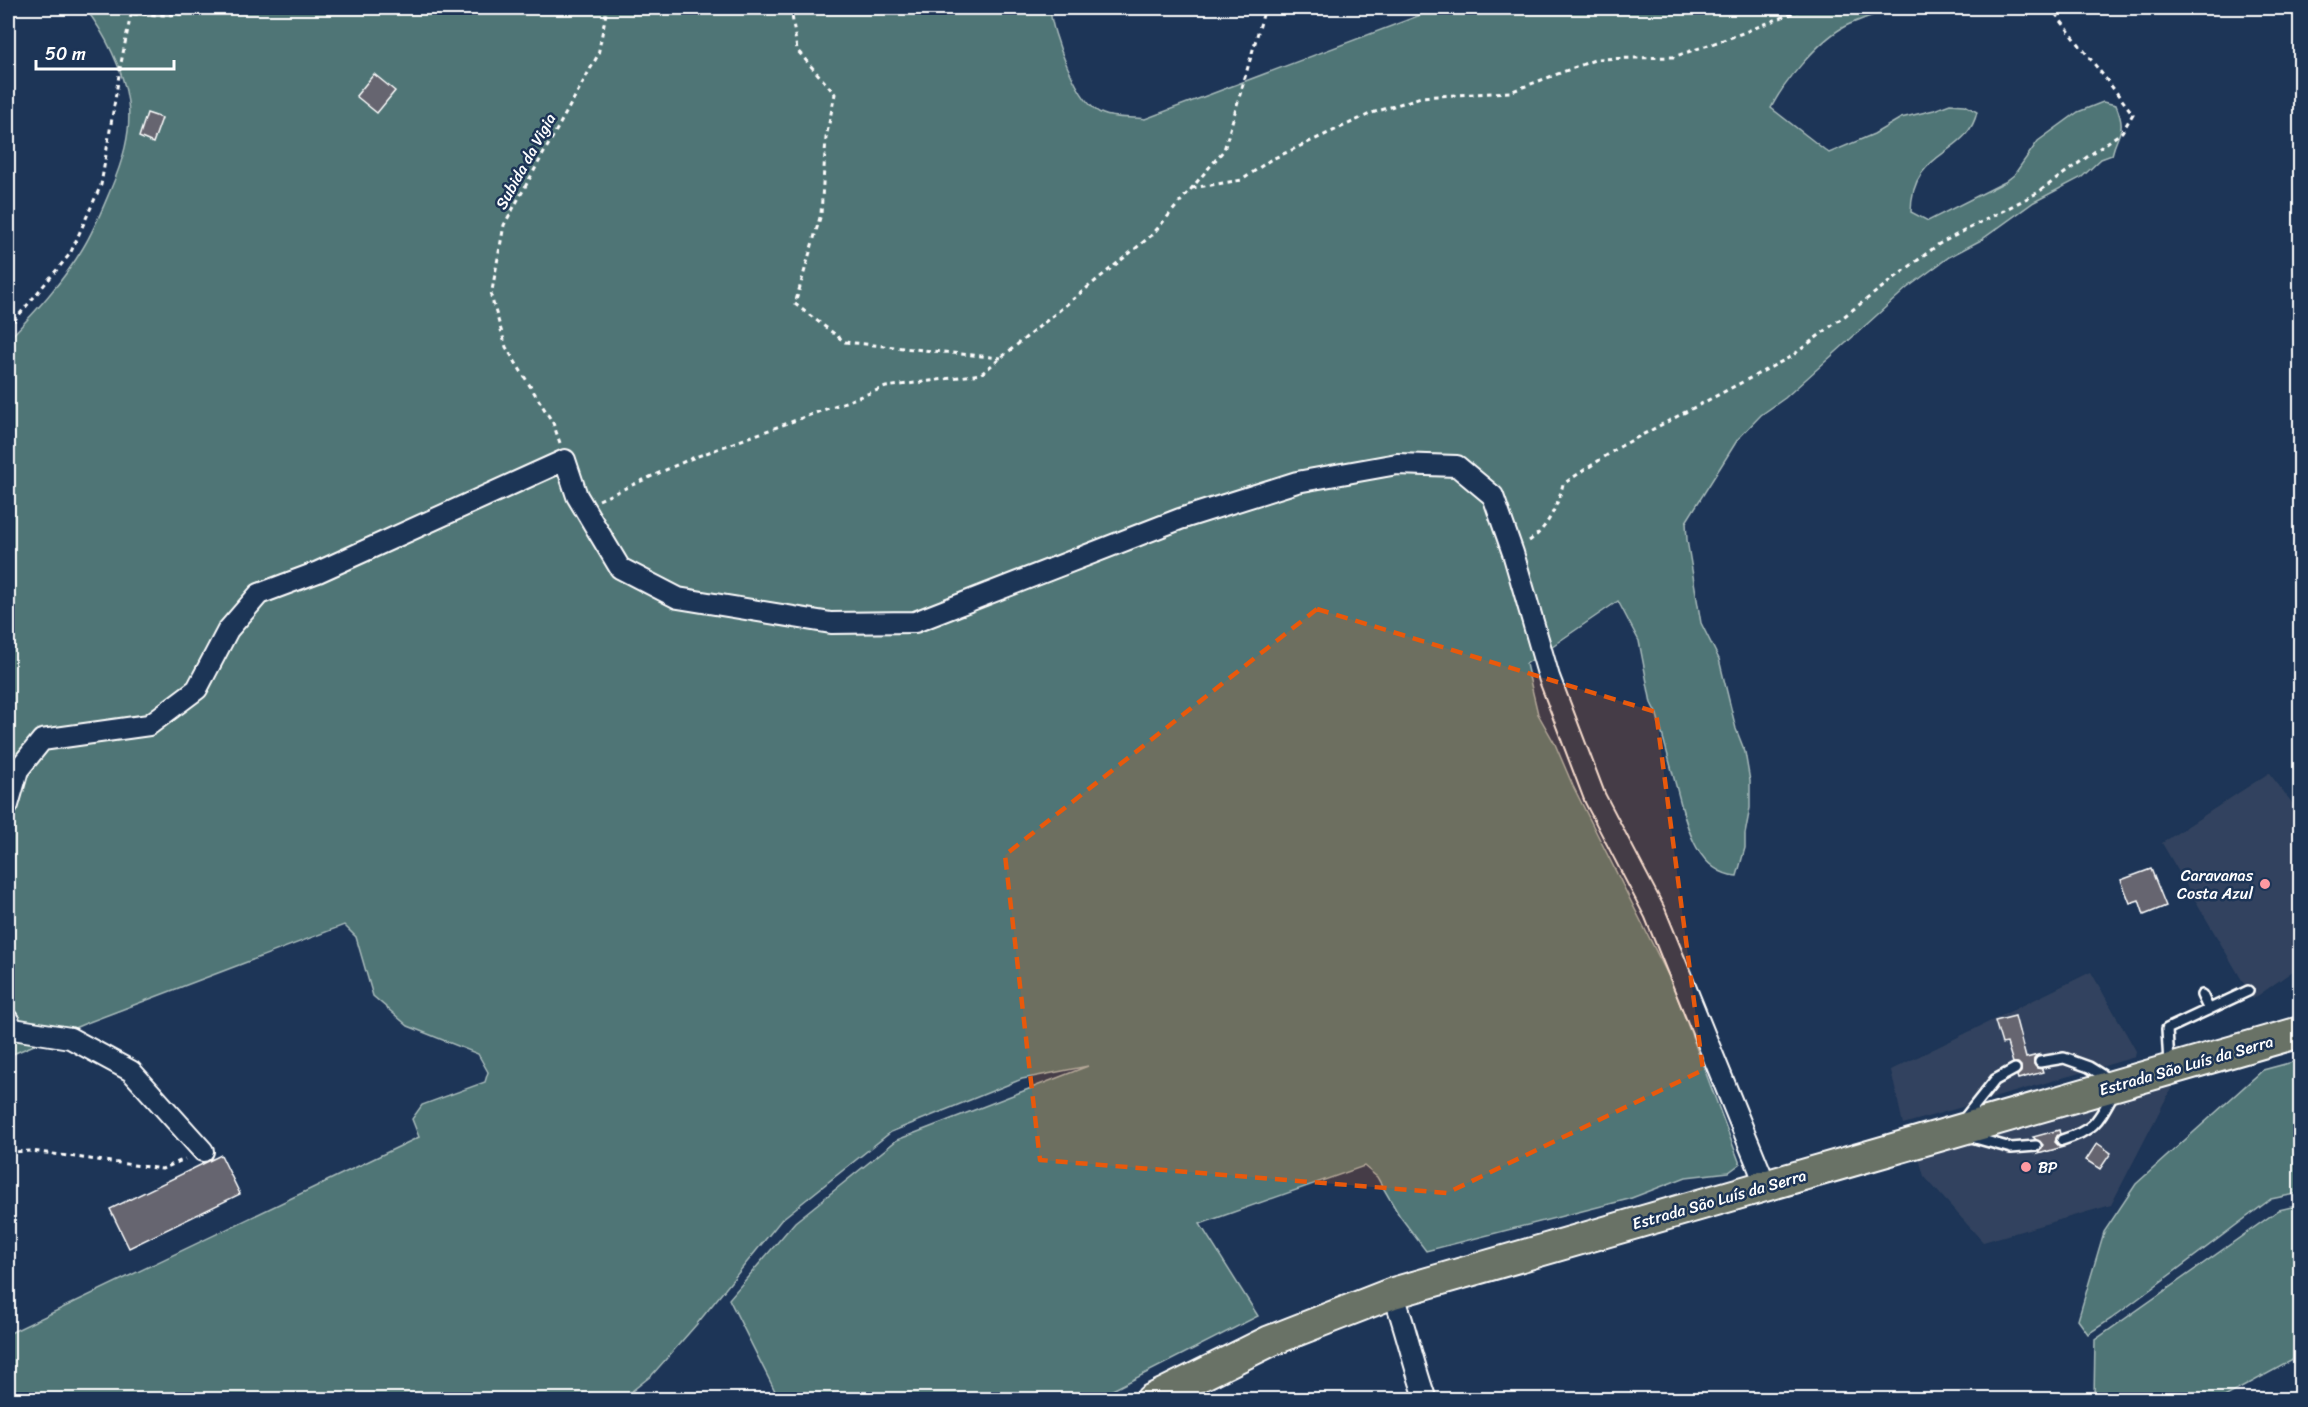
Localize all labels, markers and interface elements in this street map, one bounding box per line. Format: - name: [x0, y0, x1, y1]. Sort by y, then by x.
- scale bar: [36, 33, 174, 71]
- text: 50 m: [45, 38, 86, 70]
- street label: Subida da Vigia: [487, 108, 564, 215]
- place label: Caravanas Costa Azul: [2177, 861, 2254, 908]
- marker: Caravanas Costa Azul: [2258, 877, 2272, 891]
- street label: Estrada São Luís da Serra: [2096, 1027, 2277, 1104]
- place label: BP: [2038, 1153, 2058, 1182]
- marker: BP: [2019, 1160, 2033, 1174]
- street label: Estrada São Luís da Serra: [1629, 1161, 1810, 1238]

